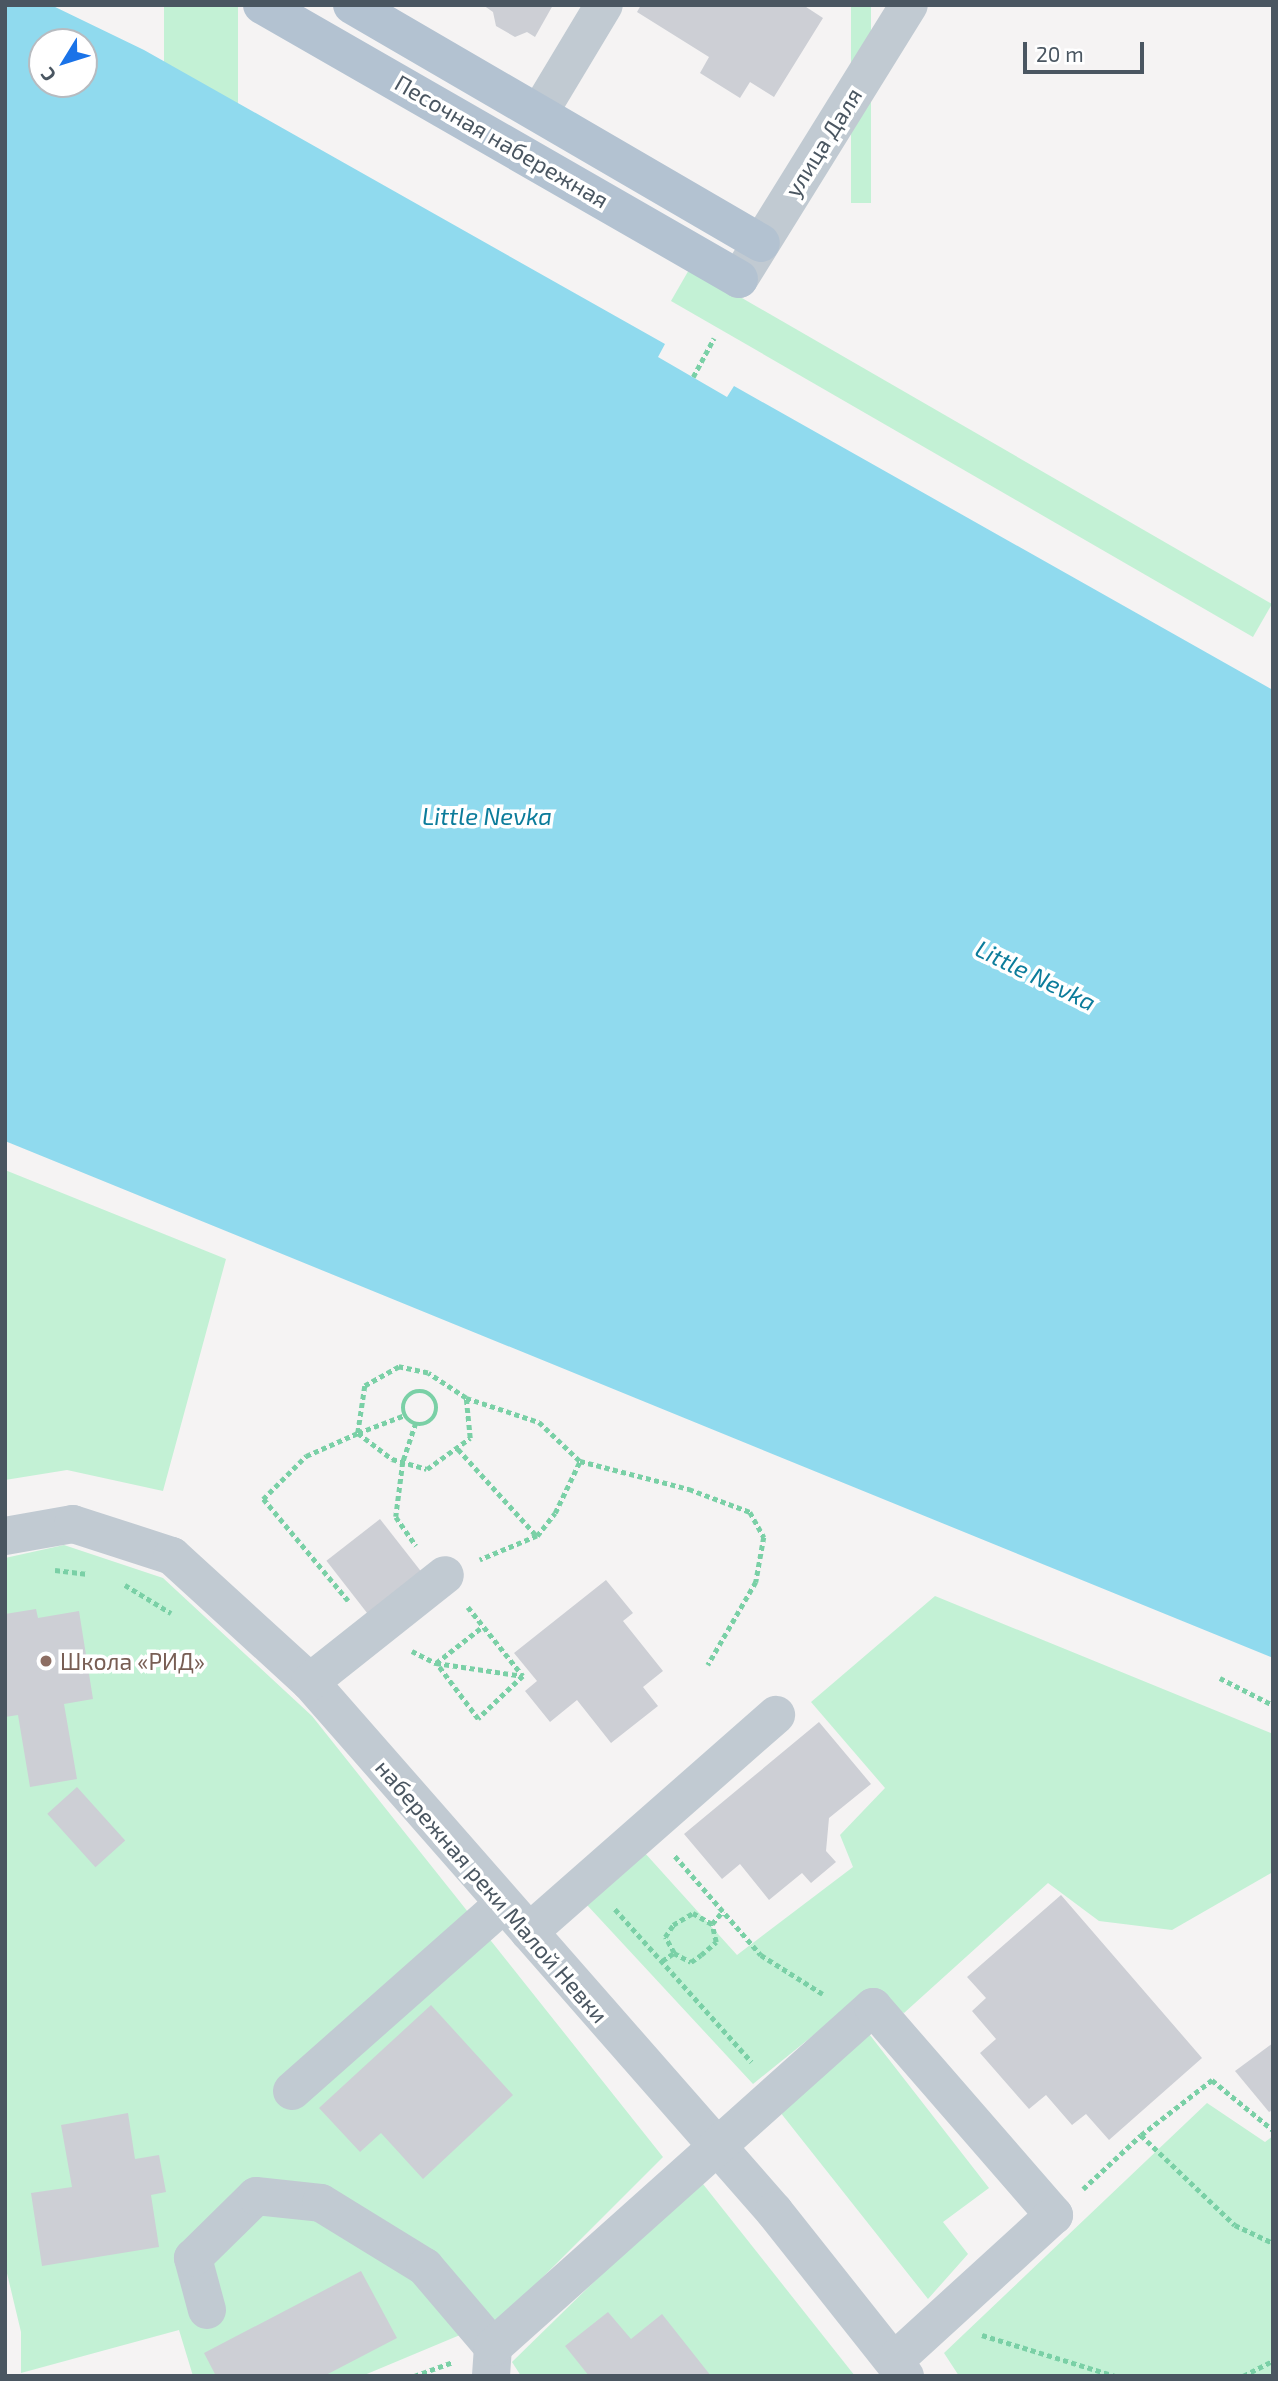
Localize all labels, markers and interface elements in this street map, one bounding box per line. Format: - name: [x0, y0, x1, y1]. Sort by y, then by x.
- north arrow: [28, 28, 98, 98]
- scale bar: [1026, 28, 1147, 72]
- text: 20 m: [1036, 41, 1084, 66]
- text: С: [35, 64, 60, 86]
- street label: Песочная набережная: [390, 69, 614, 213]
- street label: улица Даля: [779, 82, 867, 202]
- water label: Little Nevka: [422, 802, 552, 830]
- water label: Little Nevka: [971, 934, 1101, 1016]
- place label: Школа «РИД»: [60, 1647, 205, 1675]
- marker: Школа «РИД»: [38, 1653, 54, 1669]
- street label: набережная реки Малой Невки: [370, 1754, 614, 2028]

